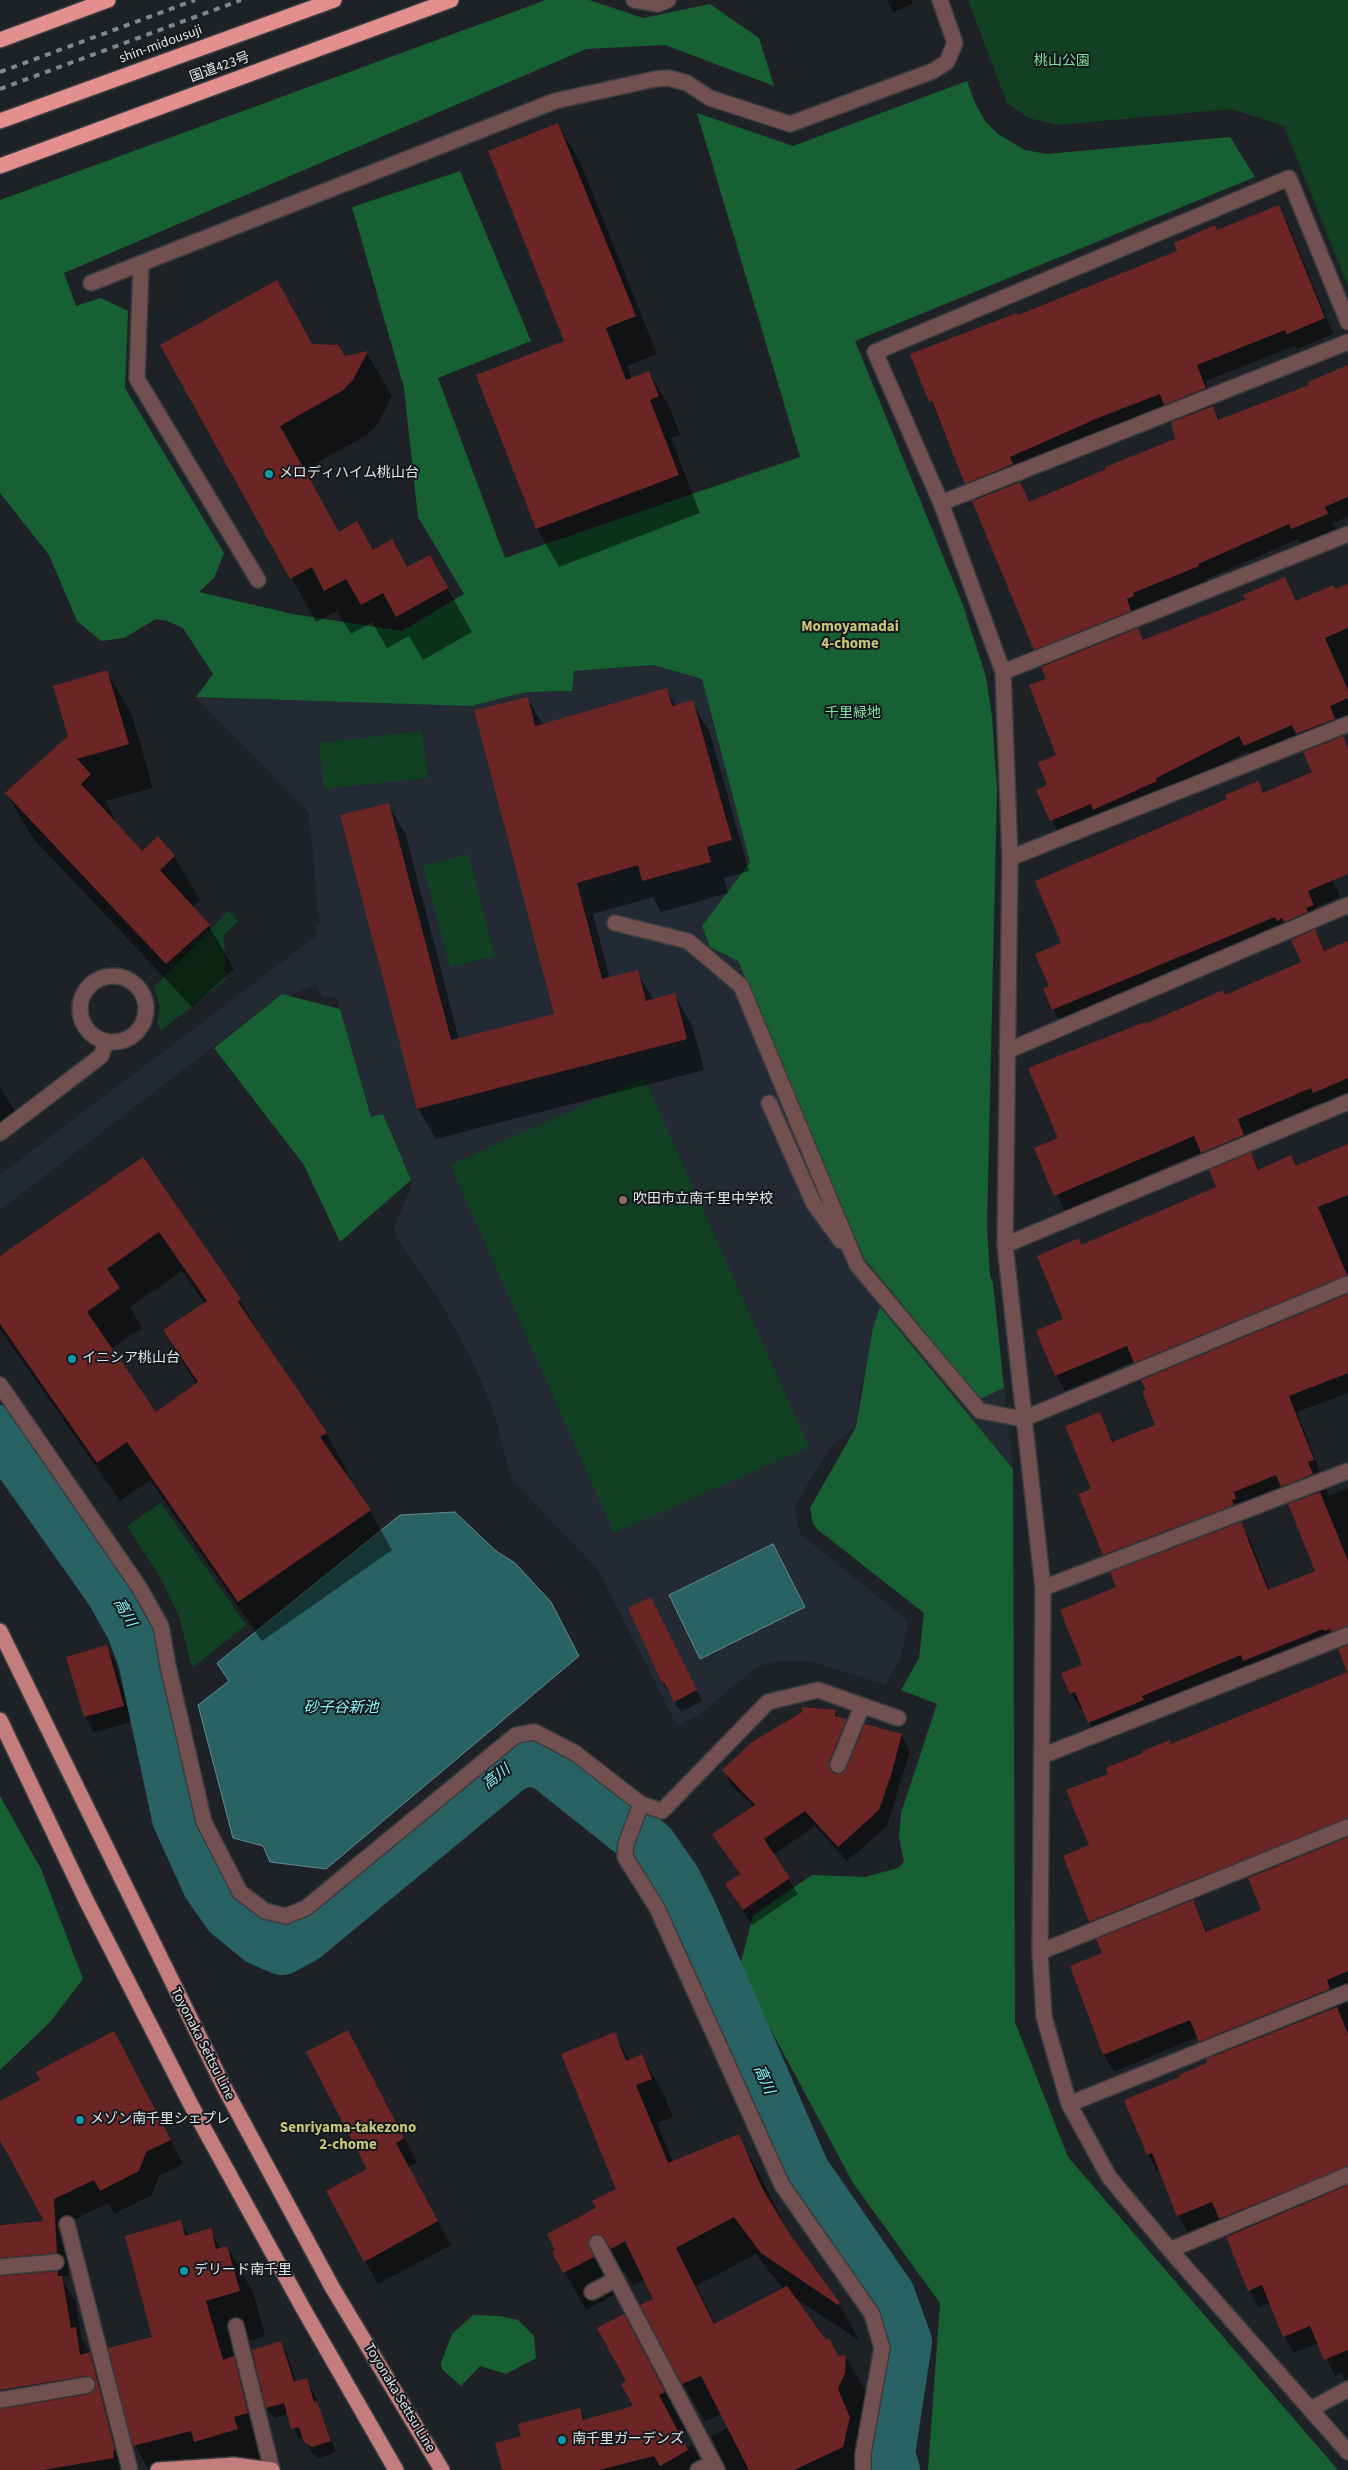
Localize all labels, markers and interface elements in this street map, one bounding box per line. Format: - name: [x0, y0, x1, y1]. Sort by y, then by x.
- street label: shin-midousuji: [117, 22, 205, 68]
- street label: 国道423号: [188, 49, 252, 87]
- park label: 桃山公園: [1034, 54, 1090, 70]
- place label: メロディハイム桃山台: [279, 466, 419, 482]
- marker: メロディハイム桃山台: [263, 468, 275, 480]
- district label: Momoyamadai 4-chome: [801, 619, 899, 654]
- park label: 千里緑地: [825, 706, 881, 722]
- place label: 吹田市立南千里中学校: [633, 1192, 773, 1208]
- marker: 吹田市立南千里中学校: [617, 1194, 629, 1206]
- place label: イニシア桃山台: [82, 1351, 180, 1367]
- marker: イニシア桃山台: [66, 1353, 78, 1365]
- water label: 高川: [109, 1596, 139, 1630]
- water label: 砂子谷新池: [304, 1700, 378, 1718]
- water label: 高川: [480, 1762, 514, 1794]
- street label: Toyonaka Settsu Line: [166, 1985, 238, 2103]
- water label: 高川: [749, 2063, 777, 2097]
- place label: メゾン南千里シェプレ: [90, 2112, 230, 2128]
- marker: メゾン南千里シェプレ: [74, 2114, 86, 2126]
- district label: Senriyama-takezono 2-chome: [280, 2120, 416, 2155]
- place label: デリード南千里: [194, 2263, 292, 2279]
- marker: デリード南千里: [178, 2265, 190, 2277]
- street label: Toyonaka Settsu Line: [360, 2341, 438, 2455]
- place label: 南千里ガーデンズ: [572, 2432, 684, 2448]
- marker: 南千里ガーデンズ: [556, 2434, 568, 2446]

